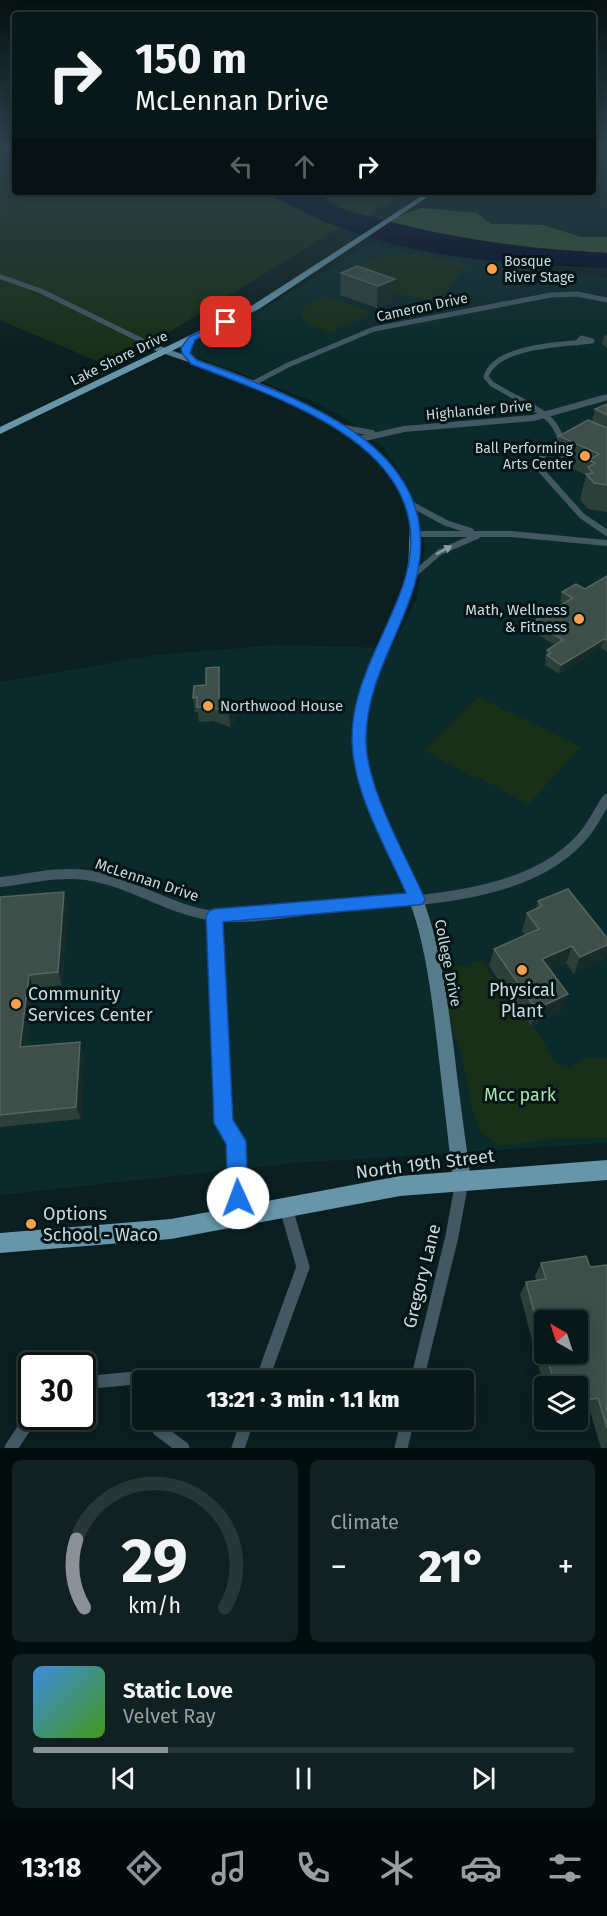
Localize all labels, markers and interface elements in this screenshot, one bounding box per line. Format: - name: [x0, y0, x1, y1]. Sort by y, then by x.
- text: 150 m: [135, 34, 247, 84]
- icon: right: [36, 36, 114, 114]
- text: McLennan Drive: [135, 85, 329, 117]
- icon: left: [225, 150, 258, 183]
- icon: ahead: [288, 150, 321, 183]
- icon: right: [351, 150, 384, 183]
- place label: Bosque River Stage: [504, 253, 575, 286]
- marker: Bosque River Stage: [485, 262, 499, 276]
- street label: Cameron Drive: [375, 290, 469, 325]
- pin: [200, 296, 251, 347]
- icon: arrive: [209, 305, 242, 338]
- street label: Lake Shore Drive: [68, 328, 171, 389]
- street label: Highlander Drive: [425, 397, 533, 424]
- place label: Ball Performing Arts Center: [475, 440, 574, 473]
- marker: Ball Performing Arts Center: [578, 449, 592, 463]
- one-way arrow: [436, 545, 453, 555]
- place label: Math, Wellness & Fitness: [465, 601, 567, 636]
- marker: Math, Wellness & Fitness: [572, 612, 586, 626]
- place label: Northwood House: [220, 697, 343, 715]
- marker: Northwood House: [201, 699, 215, 713]
- street label: McLennan Drive: [93, 855, 201, 905]
- street label: College Drive: [431, 918, 465, 1008]
- marker: Physical Plant: [515, 963, 529, 977]
- place label: Physical Plant: [489, 979, 555, 1022]
- place label: Community Services Center: [28, 983, 153, 1026]
- marker: Community Services Center: [9, 997, 23, 1011]
- park label: Mcc park: [484, 1084, 557, 1106]
- street label: North 19th Street: [354, 1145, 496, 1183]
- position arrow: [206, 1166, 270, 1230]
- place label: Options School - Waco: [43, 1203, 158, 1246]
- marker: Options School - Waco: [24, 1217, 38, 1231]
- street label: Gregory Lane: [398, 1222, 446, 1330]
- north arrow: [534, 1310, 588, 1364]
- map controls: [534, 1310, 588, 1430]
- speed limit sign: 30: [18, 1352, 96, 1430]
- button: layers: [534, 1376, 588, 1430]
- text: 13:21 · 3 min · 1.1 km: [206, 1386, 400, 1413]
- text: Climate: [331, 1510, 399, 1534]
- text: 29: [121, 1524, 188, 1599]
- text: 21°: [419, 1540, 486, 1594]
- text: −: [331, 1547, 347, 1587]
- text: +: [558, 1547, 574, 1587]
- text: km/h: [128, 1593, 181, 1619]
- text: Static Love: [123, 1677, 233, 1704]
- text: Velvet Ray: [123, 1704, 216, 1728]
- icon: previous: [107, 1762, 140, 1795]
- icon: pause: [287, 1762, 320, 1795]
- icon: next: [467, 1762, 500, 1795]
- icon: directions: [123, 1847, 165, 1889]
- icon: music: [208, 1847, 250, 1889]
- icon: phone: [292, 1847, 334, 1889]
- icon: climate: [376, 1847, 418, 1889]
- icon: car: [460, 1847, 502, 1889]
- icon: filters: [544, 1847, 586, 1889]
- text: 13:18: [21, 1852, 81, 1884]

